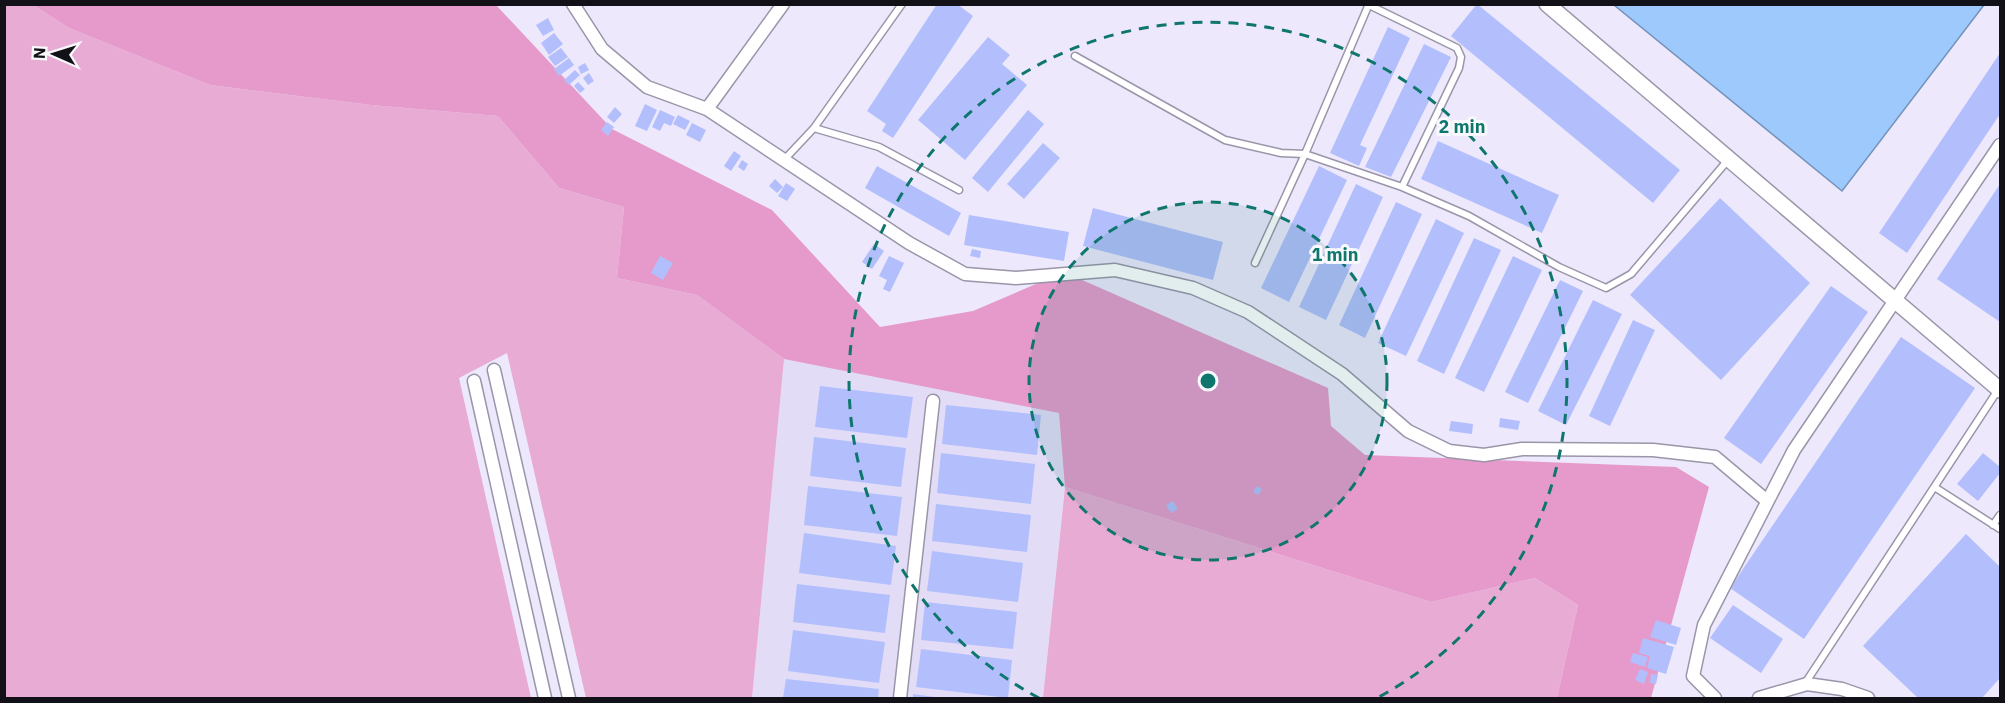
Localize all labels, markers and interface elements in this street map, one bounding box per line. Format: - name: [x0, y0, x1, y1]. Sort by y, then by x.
- north arrow: [24, 24, 84, 84]
- text: N: [29, 47, 49, 60]
- text: 2 min: [1438, 115, 1486, 138]
- text: 1 min: [1311, 243, 1359, 266]
- centre of rings: [1198, 371, 1218, 391]

